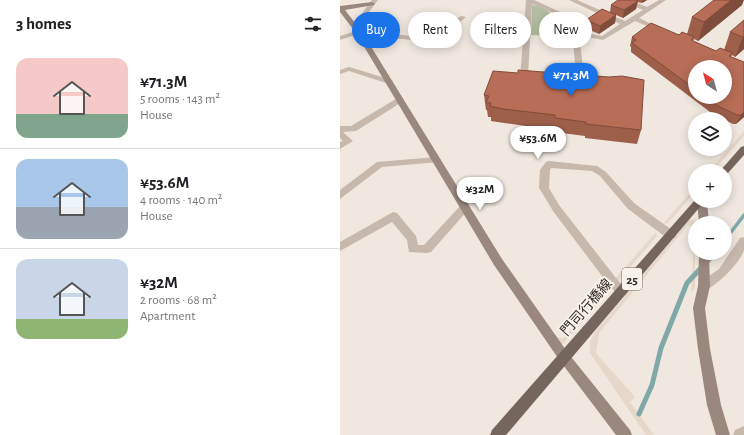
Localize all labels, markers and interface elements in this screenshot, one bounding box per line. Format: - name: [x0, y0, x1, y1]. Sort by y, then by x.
- chip: Buy: [352, 12, 400, 48]
- chip: Rent: [408, 12, 462, 48]
- chip: Filters: [470, 12, 531, 48]
- chip: New: [539, 12, 592, 48]
- icon: filters: [302, 13, 324, 35]
- text: 3 homes: [16, 15, 72, 32]
- north arrow: [688, 60, 732, 104]
- map controls: [688, 60, 732, 260]
- pin: ¥71.3M: [538, 63, 604, 97]
- text: ¥71.3M: [553, 69, 589, 82]
- text: ¥71.3M: [140, 73, 187, 90]
- icon: home: [48, 74, 96, 122]
- text: 5 rooms · 143 m²: [140, 93, 220, 106]
- text: House: [140, 109, 172, 122]
- button: layers: [688, 112, 732, 156]
- pin: ¥53.6M: [505, 126, 571, 160]
- text: ¥53.6M: [519, 132, 557, 145]
- button: +: [688, 164, 732, 208]
- text: ¥53.6M: [140, 174, 189, 191]
- icon: home: [48, 175, 96, 223]
- pin: ¥32M: [456, 177, 504, 211]
- text: ¥32M: [466, 183, 494, 196]
- text: 4 rooms · 140 m²: [140, 194, 222, 207]
- text: House: [140, 210, 172, 223]
- button: −: [688, 216, 732, 260]
- road number: 25: [622, 268, 642, 290]
- text: ¥32M: [140, 274, 178, 291]
- icon: home: [48, 275, 96, 323]
- street label: 門司行橋線: [558, 276, 615, 339]
- text: 2 rooms · 68 m²: [140, 294, 217, 307]
- text: Apartment: [140, 310, 195, 323]

